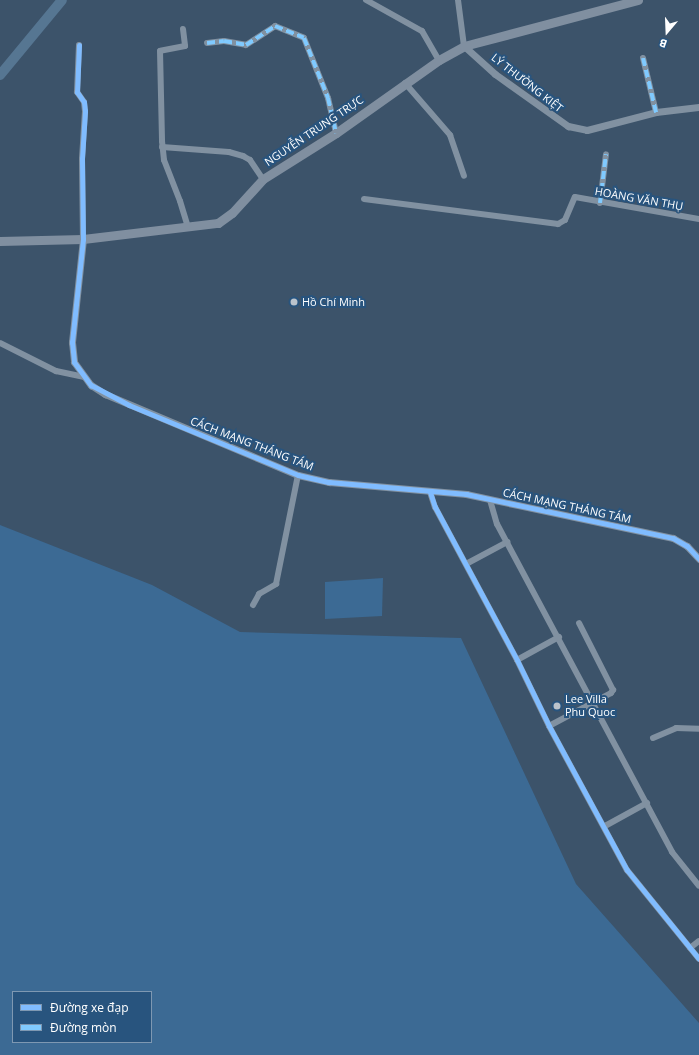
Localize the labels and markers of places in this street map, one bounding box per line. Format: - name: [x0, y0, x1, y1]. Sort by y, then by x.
- place label: Hồ Chí Minh: [302, 295, 365, 309]
- marker: Hồ Chí Minh: [289, 297, 299, 307]
- place label: Lee Villa Phu Quoc: [565, 693, 615, 719]
- marker: Lee Villa Phu Quoc: [552, 701, 562, 711]

